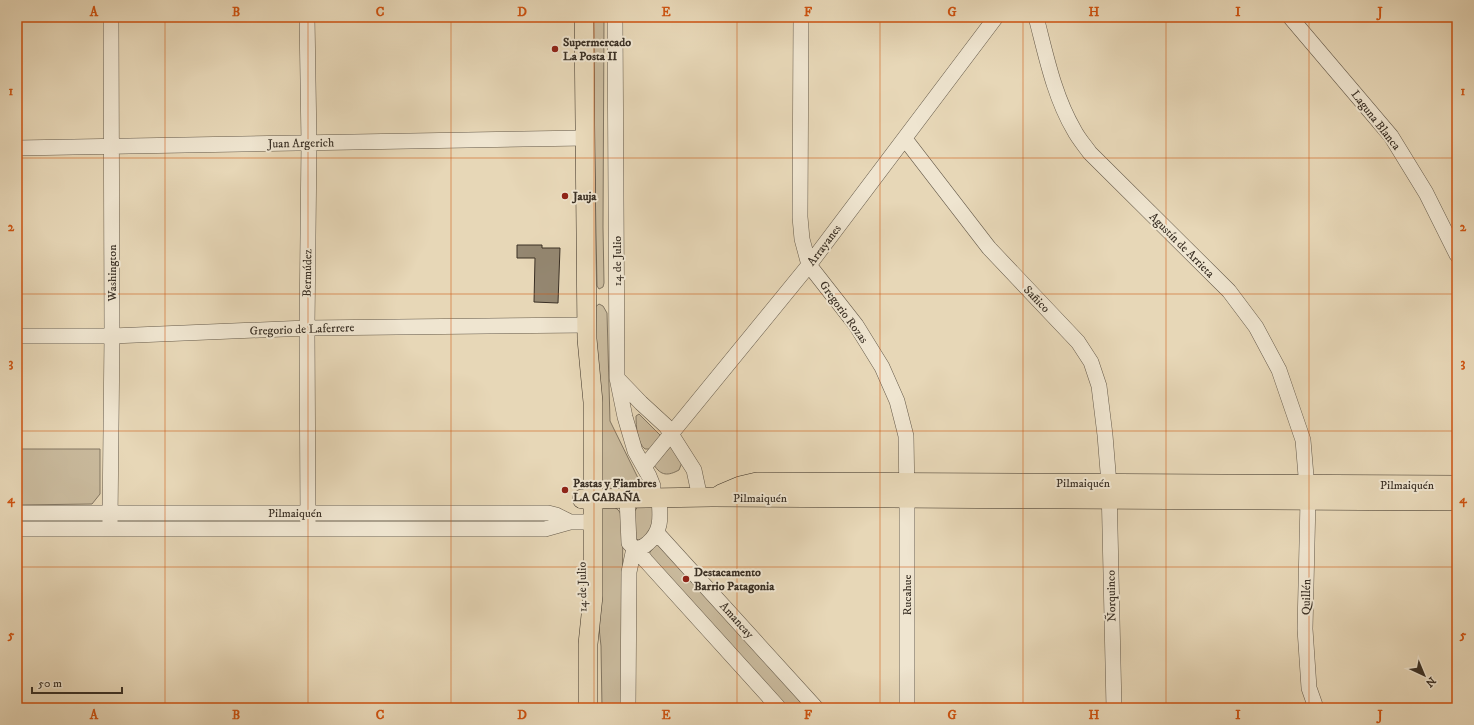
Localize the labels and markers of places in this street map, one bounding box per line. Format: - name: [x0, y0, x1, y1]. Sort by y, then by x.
- place label: Supermercado La Posta II: [563, 35, 631, 64]
- marker: Supermercado La Posta II: [550, 44, 560, 54]
- place label: Jauja: [571, 189, 597, 204]
- marker: Jauja: [560, 191, 570, 201]
- place label: Pastas y Fiambres LA CABAÑA: [573, 476, 656, 505]
- marker: Pastas y Fiambres LA CABAÑA: [560, 485, 570, 495]
- place label: Destacamento Barrio Patagonia: [694, 565, 775, 594]
- marker: Destacamento Barrio Patagonia: [681, 574, 691, 584]

